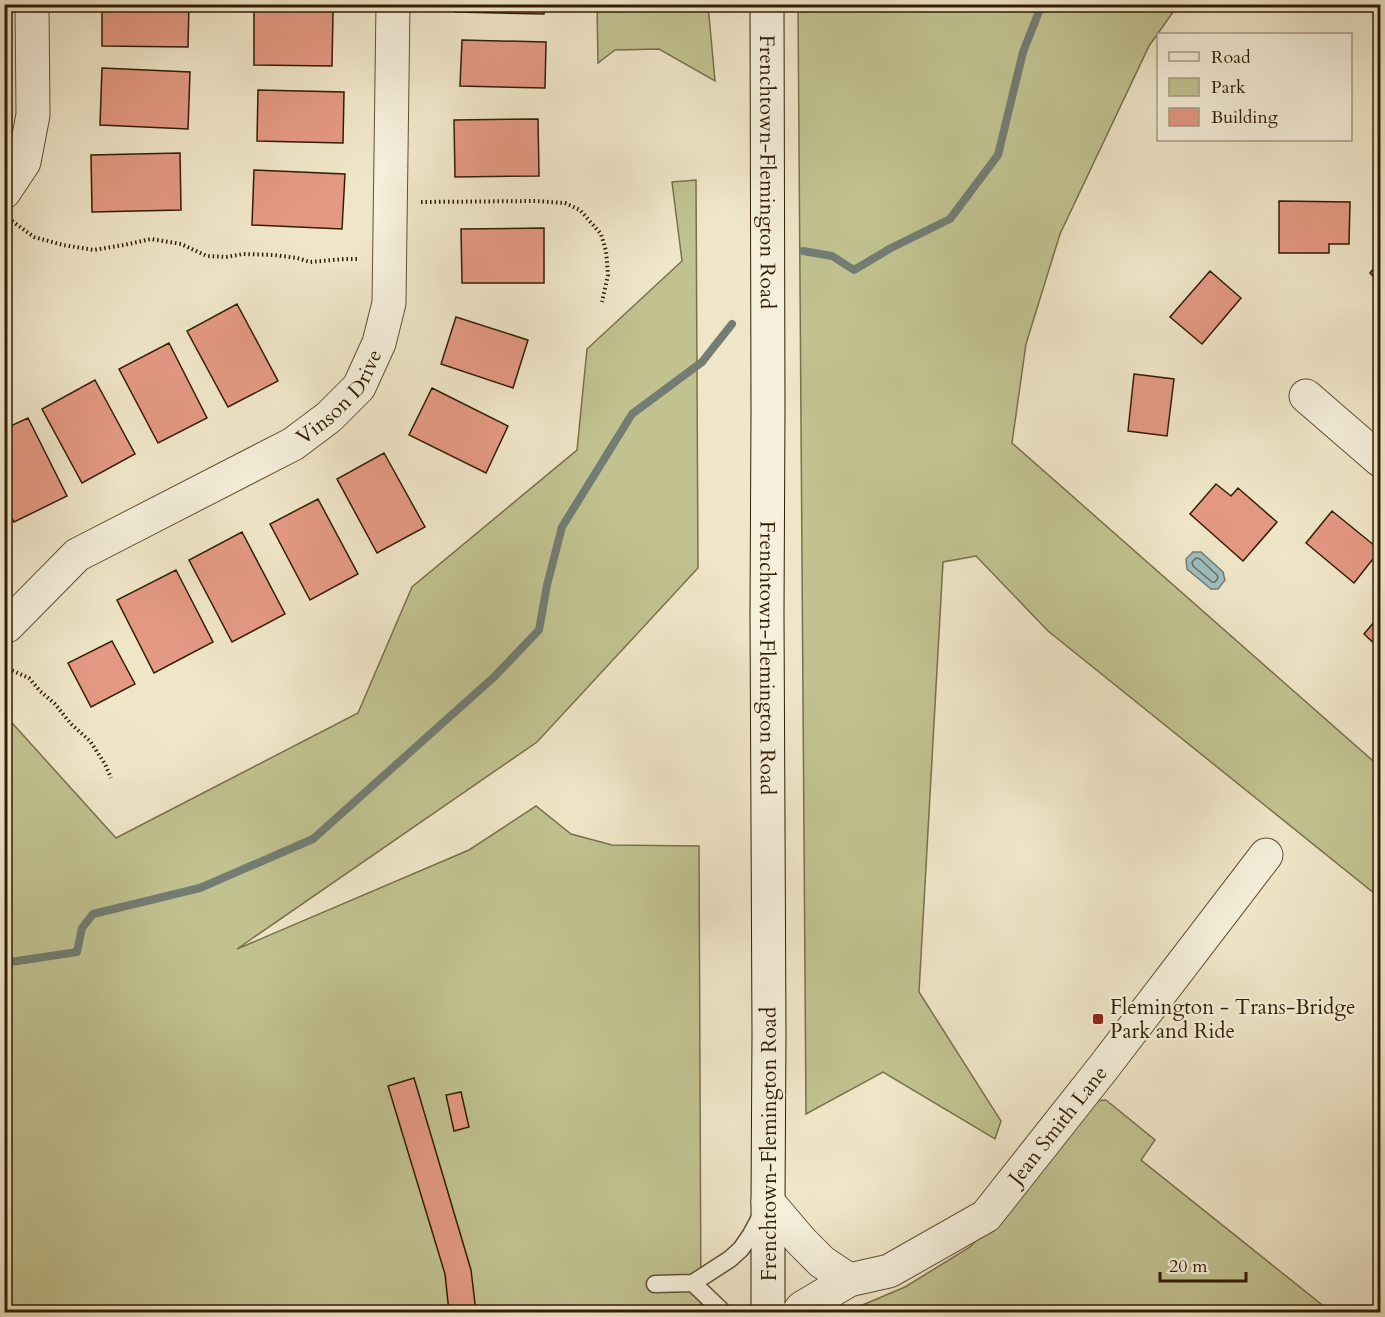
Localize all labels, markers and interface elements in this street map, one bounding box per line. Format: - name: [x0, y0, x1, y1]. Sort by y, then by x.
- legend: [1157, 33, 1352, 141]
- street label: Frenchtown-Flemington Road: [753, 35, 782, 309]
- text: Road: [1211, 45, 1251, 70]
- text: Park: [1211, 75, 1246, 100]
- text: Building: [1211, 105, 1279, 130]
- street label: Vinson Drive: [290, 345, 389, 451]
- street label: Frenchtown-Flemington Road: [752, 521, 782, 795]
- place label: Flemington - Trans-Bridge Park and Ride: [1110, 993, 1356, 1046]
- street label: Frenchtown-Flemington Road: [755, 1007, 784, 1281]
- marker: Flemington - Trans-Bridge Park and Ride: [1091, 1012, 1105, 1026]
- street label: Jean Smith Lane: [1000, 1059, 1114, 1193]
- scale bar: [1160, 1245, 1246, 1283]
- text: 20 m: [1169, 1254, 1208, 1279]

